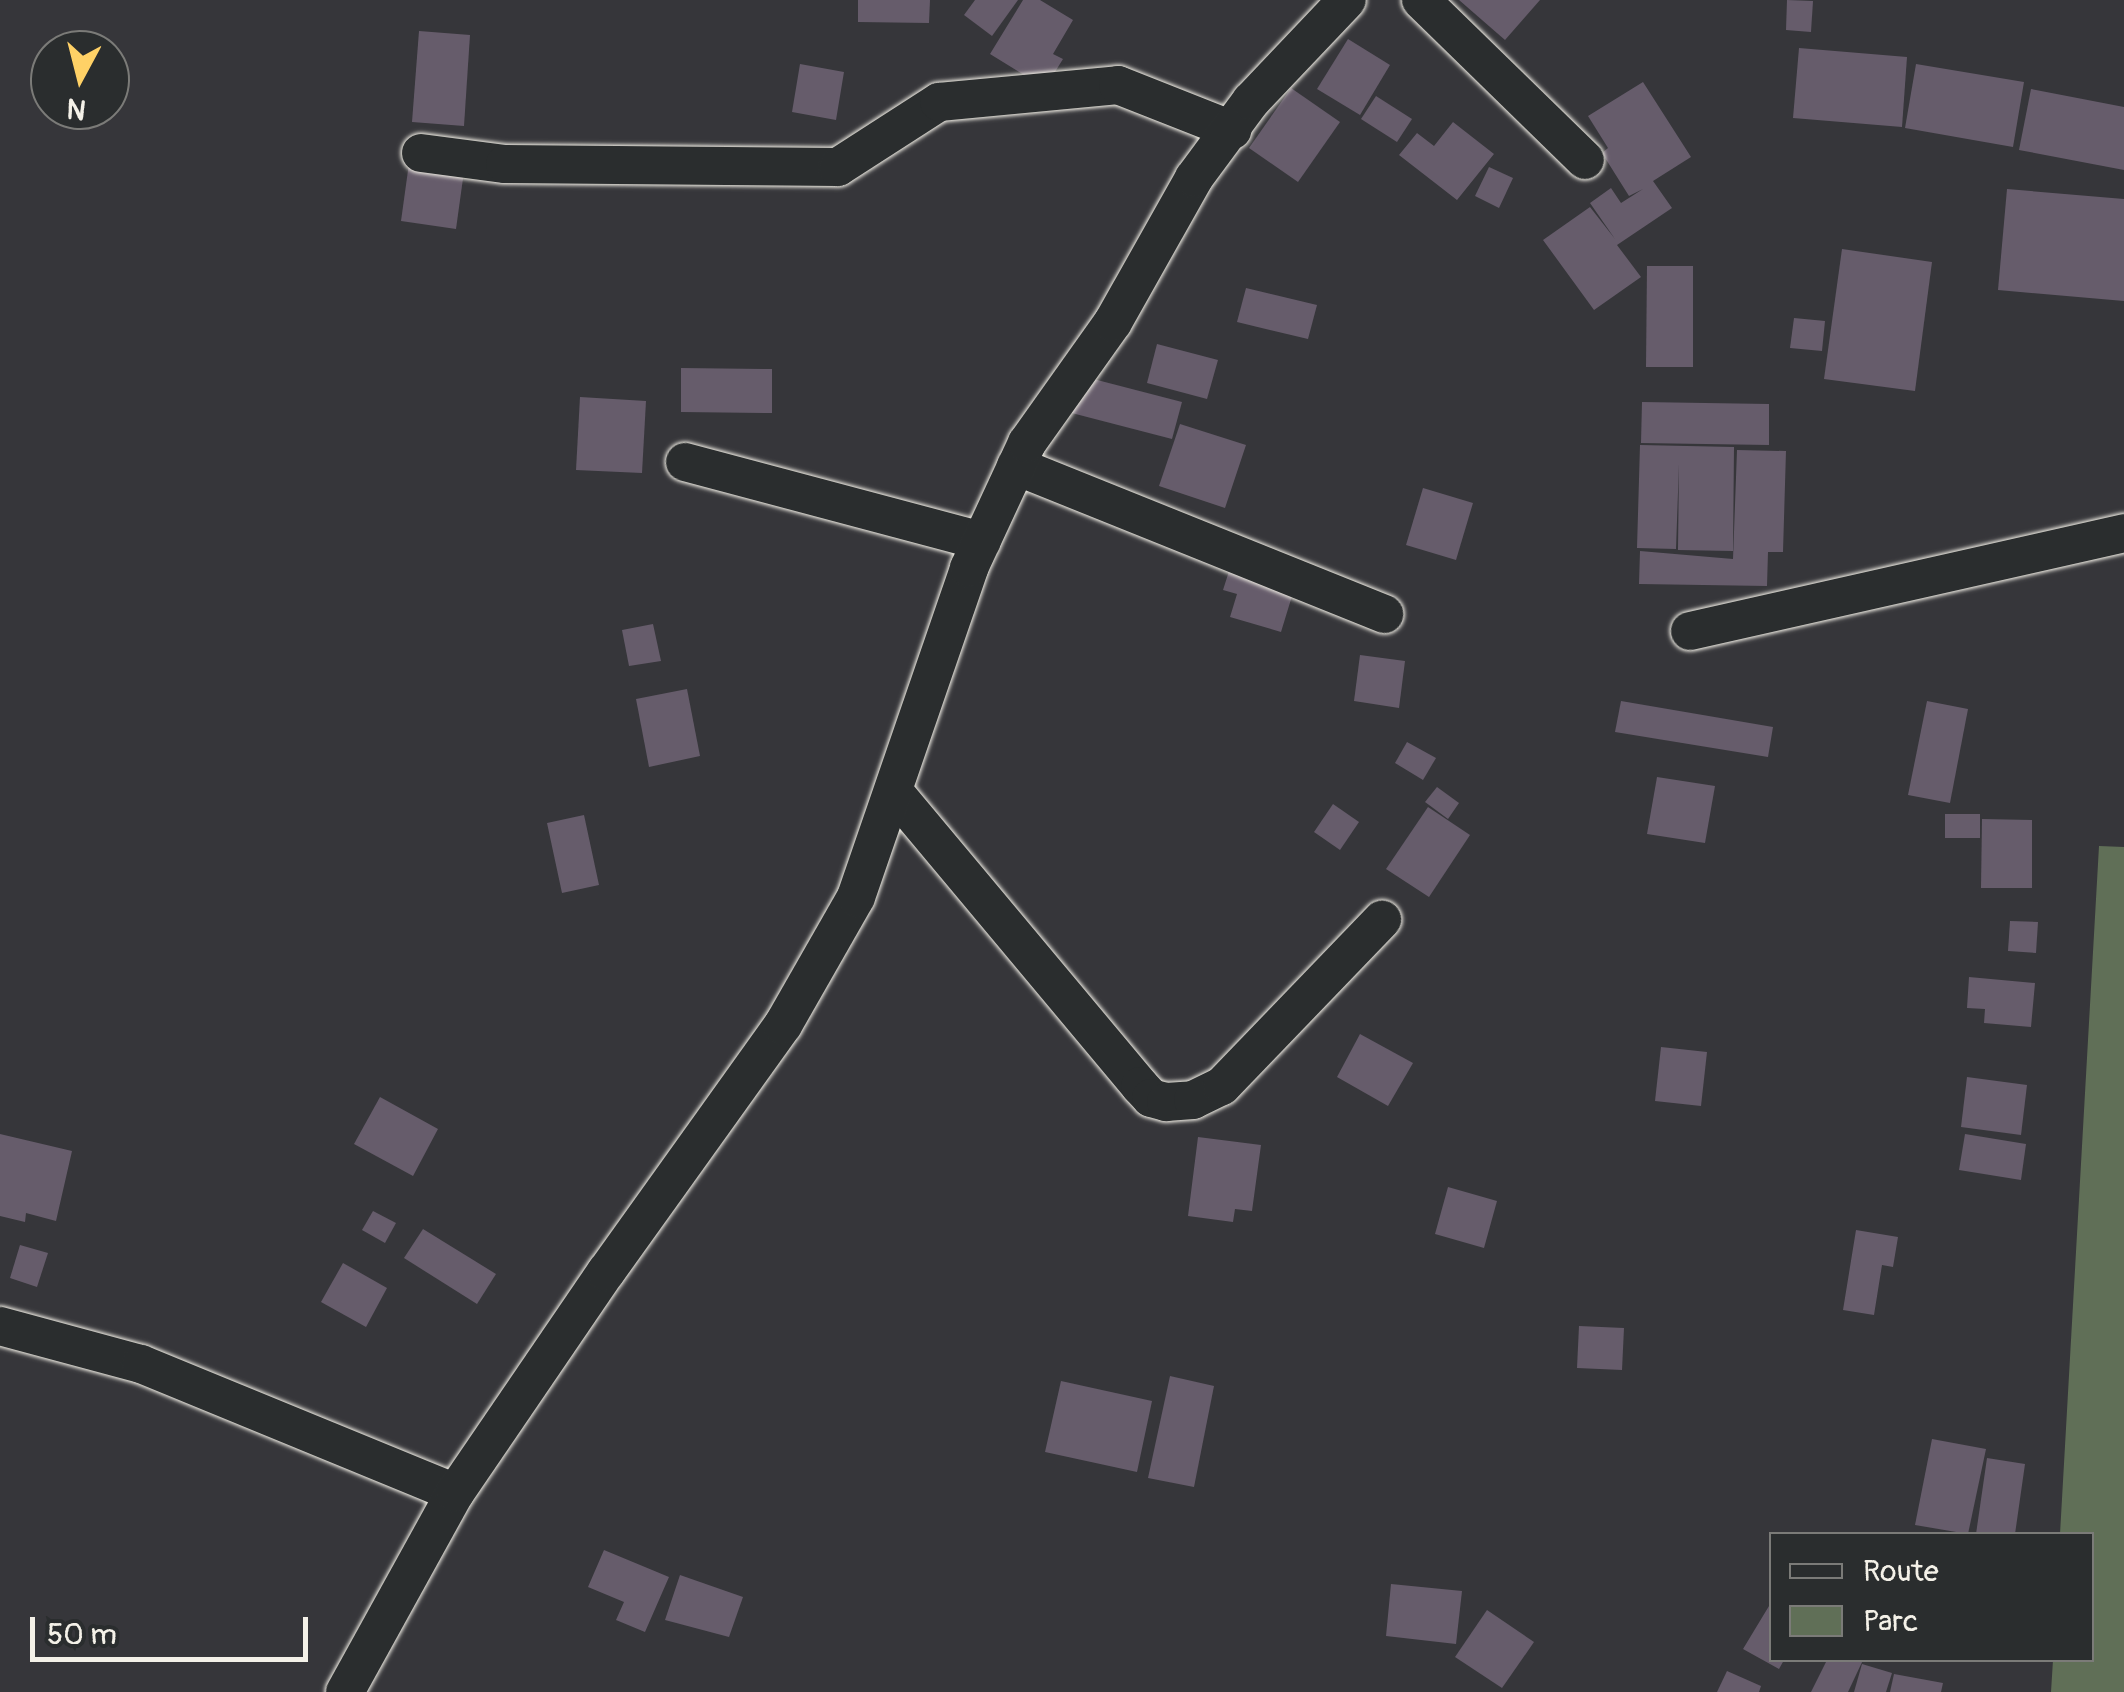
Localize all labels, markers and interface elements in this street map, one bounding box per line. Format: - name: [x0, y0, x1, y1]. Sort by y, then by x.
- north arrow: [30, 30, 130, 130]
- text: N: [65, 90, 88, 127]
- legend: [1769, 1532, 2094, 1662]
- text: Route: [1863, 1553, 1938, 1590]
- scale bar: [35, 1597, 312, 1659]
- text: Parc: [1863, 1603, 1918, 1640]
- text: 50 m: [47, 1616, 117, 1653]

